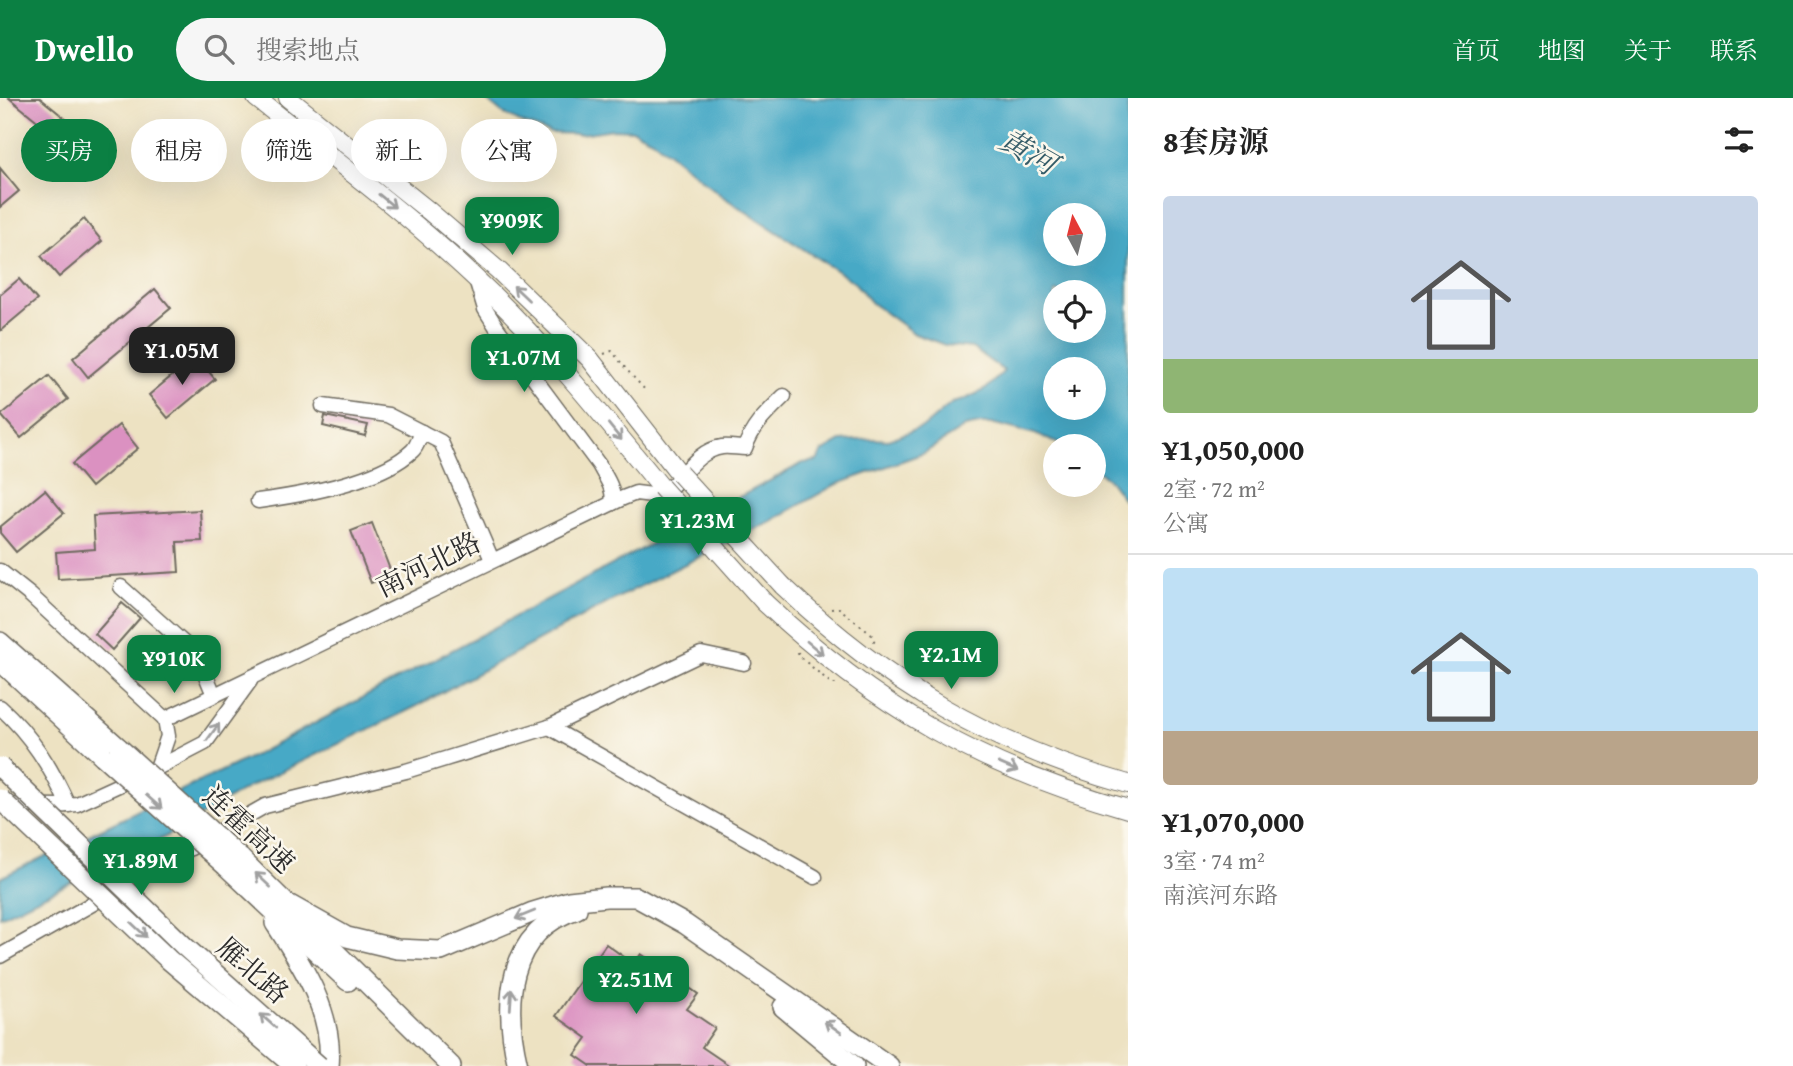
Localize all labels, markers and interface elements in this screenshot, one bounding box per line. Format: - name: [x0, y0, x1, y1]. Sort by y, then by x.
- search box: [176, 18, 666, 81]
- text: Dwello: [35, 25, 134, 73]
- icon: search: [200, 30, 238, 68]
- text: 搜索地点: [256, 30, 360, 69]
- text: 首页: [1452, 33, 1500, 68]
- text: 地图: [1538, 33, 1586, 68]
- text: 关于: [1624, 33, 1672, 68]
- text: 联系: [1710, 33, 1758, 68]
- water label: 黄河: [992, 117, 1070, 188]
- chip: 买房: [21, 119, 117, 182]
- chip: 租房: [131, 119, 227, 182]
- chip: 筛选: [241, 119, 337, 182]
- chip: 新上: [351, 119, 447, 182]
- chip: 公寓: [461, 119, 557, 182]
- text: 8套房源: [1163, 119, 1269, 163]
- icon: filters: [1720, 121, 1758, 159]
- one-way arrow: [377, 193, 396, 208]
- pin: ¥909K: [463, 198, 561, 257]
- text: ¥909K: [481, 203, 543, 236]
- north arrow: [1043, 203, 1106, 266]
- map controls: [1043, 203, 1106, 497]
- icon: home: [1398, 242, 1524, 368]
- button: locate: [1043, 280, 1106, 343]
- one-way arrow: [513, 284, 530, 301]
- pin: ¥1.05M: [125, 328, 239, 387]
- text: ¥1.05M: [145, 333, 219, 366]
- pin: ¥1.07M: [467, 334, 581, 394]
- text: ¥1.07M: [487, 340, 561, 373]
- button: +: [1043, 357, 1106, 420]
- one-way arrow: [608, 422, 623, 440]
- text: ¥1,050,000: [1163, 427, 1304, 471]
- button: −: [1043, 434, 1106, 497]
- text: 2室 · 72 m²: [1163, 472, 1265, 505]
- pin: ¥1.23M: [641, 498, 755, 557]
- text: ¥1.23M: [661, 503, 735, 536]
- text: 公寓: [1163, 506, 1209, 539]
- street label: 南河北路: [368, 521, 487, 607]
- icon: home: [1398, 614, 1524, 740]
- pin: ¥2.1M: [902, 632, 1000, 691]
- pin: ¥910K: [125, 636, 223, 695]
- text: ¥2.1M: [920, 637, 982, 670]
- text: ¥910K: [143, 641, 205, 674]
- one-way arrow: [805, 641, 823, 656]
- one-way arrow: [206, 723, 220, 742]
- one-way arrow: [996, 762, 1018, 775]
- street label: 连霍高速: [194, 775, 304, 882]
- one-way arrow: [145, 793, 162, 810]
- text: ¥1,070,000: [1163, 799, 1304, 843]
- pin: ¥1.89M: [84, 838, 198, 897]
- text: ¥1.89M: [104, 843, 178, 876]
- text: 3室 · 74 m²: [1163, 844, 1265, 877]
- one-way arrow: [254, 872, 272, 888]
- text: 南滨河东路: [1163, 878, 1278, 911]
- one-way arrow: [515, 910, 537, 923]
- one-way arrow: [130, 922, 147, 939]
- street label: 雁北路: [208, 927, 298, 1013]
- pin: ¥2.51M: [579, 956, 693, 1016]
- text: ¥2.51M: [599, 962, 673, 995]
- one-way arrow: [505, 988, 518, 1010]
- one-way arrow: [260, 1013, 278, 1029]
- one-way arrow: [824, 1020, 843, 1034]

